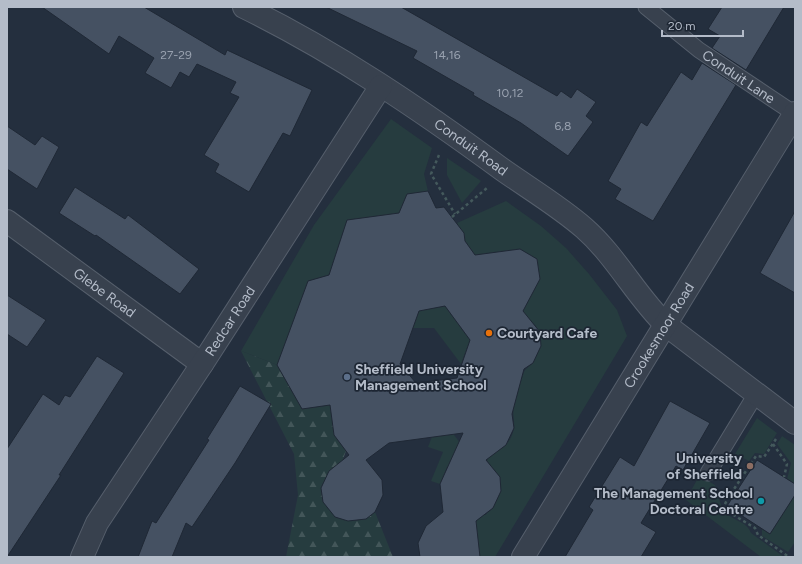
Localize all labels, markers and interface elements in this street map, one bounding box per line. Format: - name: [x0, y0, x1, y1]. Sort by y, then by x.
- scale bar: [662, 12, 743, 38]
- text: 20 m: [668, 19, 696, 33]
- street label: Conduit Lane: [699, 46, 779, 107]
- house number: 27-29: [160, 48, 192, 62]
- house number: 14,16: [434, 48, 461, 62]
- house number: 10,12: [496, 86, 524, 100]
- street label: Conduit Road: [431, 115, 511, 179]
- house number: 6,8: [555, 119, 571, 133]
- street label: Glebe Road: [70, 264, 139, 321]
- street label: Crookesmoor Road: [620, 279, 698, 391]
- street label: Redcar Road: [201, 283, 259, 359]
- place label: Courtyard Cafe: [497, 325, 597, 342]
- marker: Courtyard Cafe: [484, 328, 494, 338]
- place label: Sheffield University Management School: [355, 361, 487, 394]
- marker: Sheffield University Management School: [342, 372, 352, 382]
- place label: University of Sheffield: [667, 450, 743, 483]
- marker: University of Sheffield: [745, 461, 755, 471]
- place label: The Management School Doctoral Centre: [594, 485, 753, 518]
- marker: The Management School Doctoral Centre: [756, 496, 766, 506]

